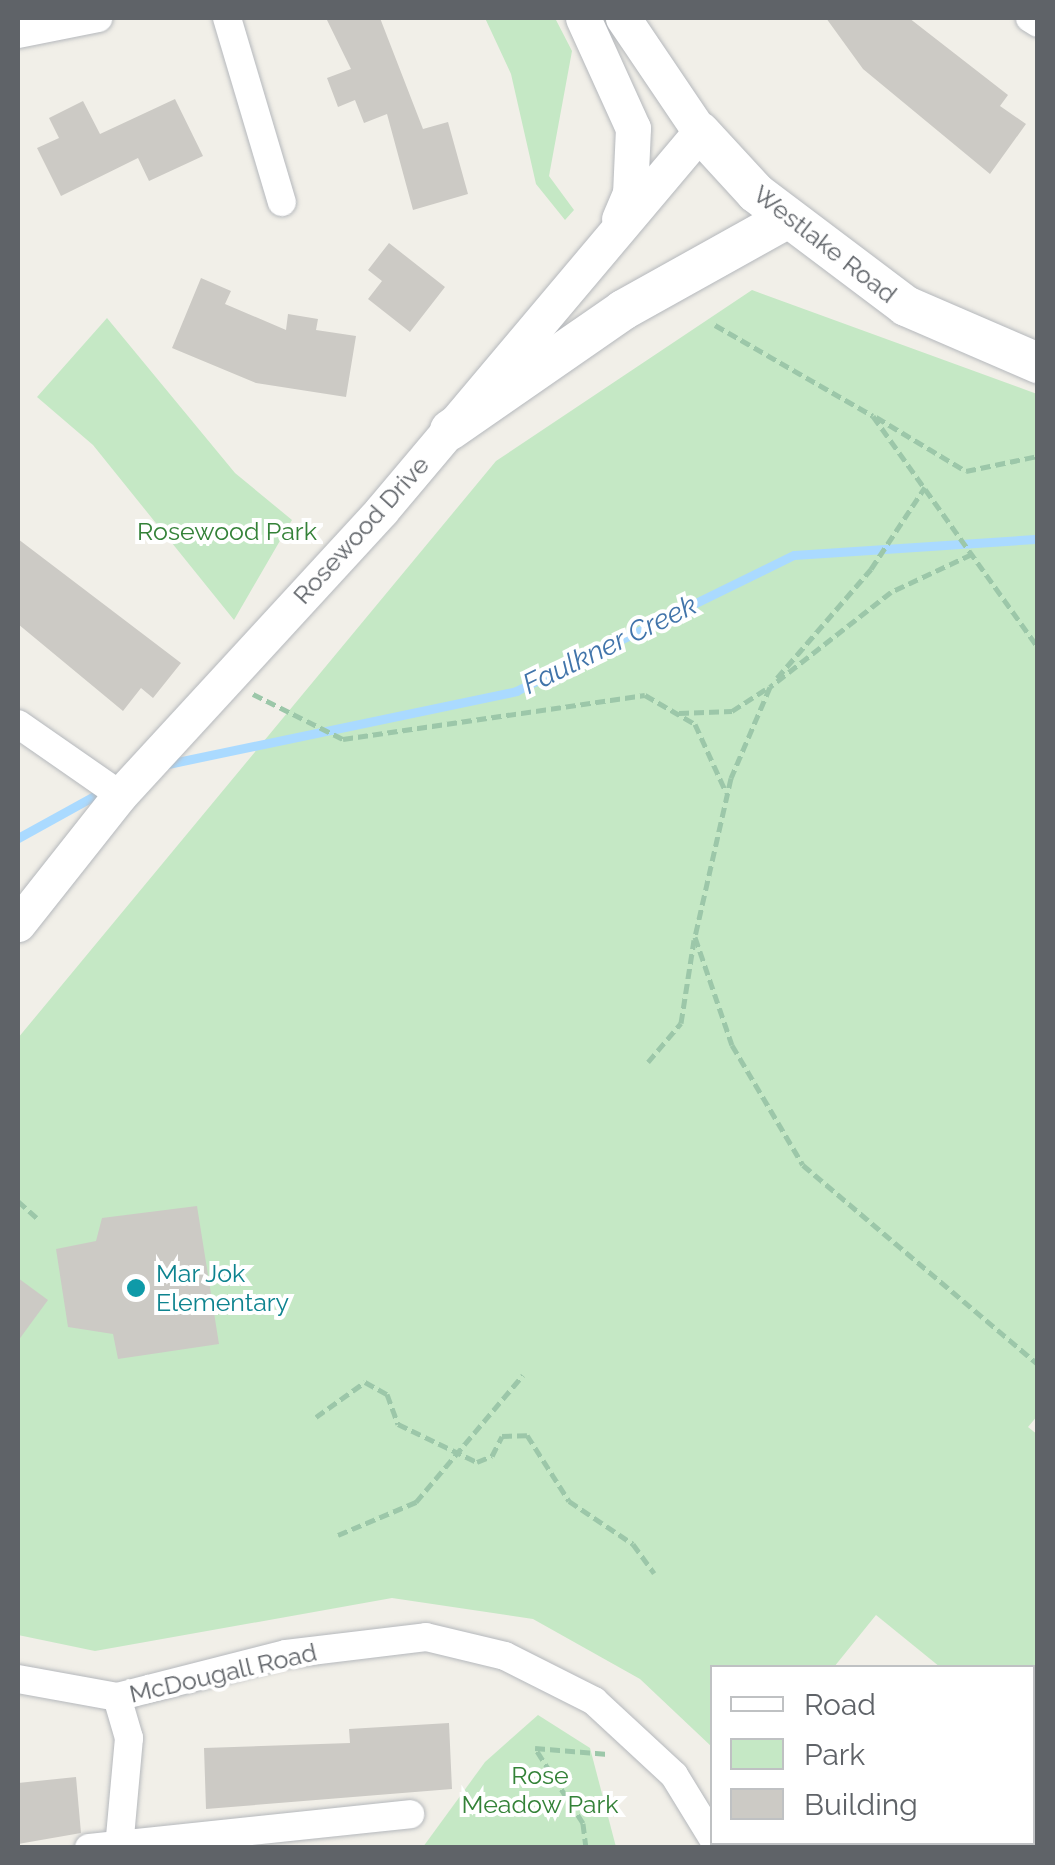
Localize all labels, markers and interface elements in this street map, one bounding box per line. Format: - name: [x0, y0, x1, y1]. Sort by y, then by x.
- street label: Westlake Road: [747, 179, 903, 309]
- street label: Rosewood Drive: [287, 450, 435, 610]
- park label: Rosewood Park: [137, 516, 317, 546]
- water label: Faulkner Creek: [517, 588, 703, 702]
- place label: Mar Jok Elementary: [156, 1259, 289, 1318]
- marker: Mar Jok Elementary: [125, 1277, 147, 1299]
- street label: McDougall Road: [126, 1637, 320, 1709]
- legend: [710, 1665, 1035, 1845]
- text: Road: [804, 1687, 876, 1722]
- text: Park: [804, 1737, 865, 1772]
- park label: Rose Meadow Park: [461, 1761, 619, 1820]
- text: Building: [804, 1787, 918, 1822]

